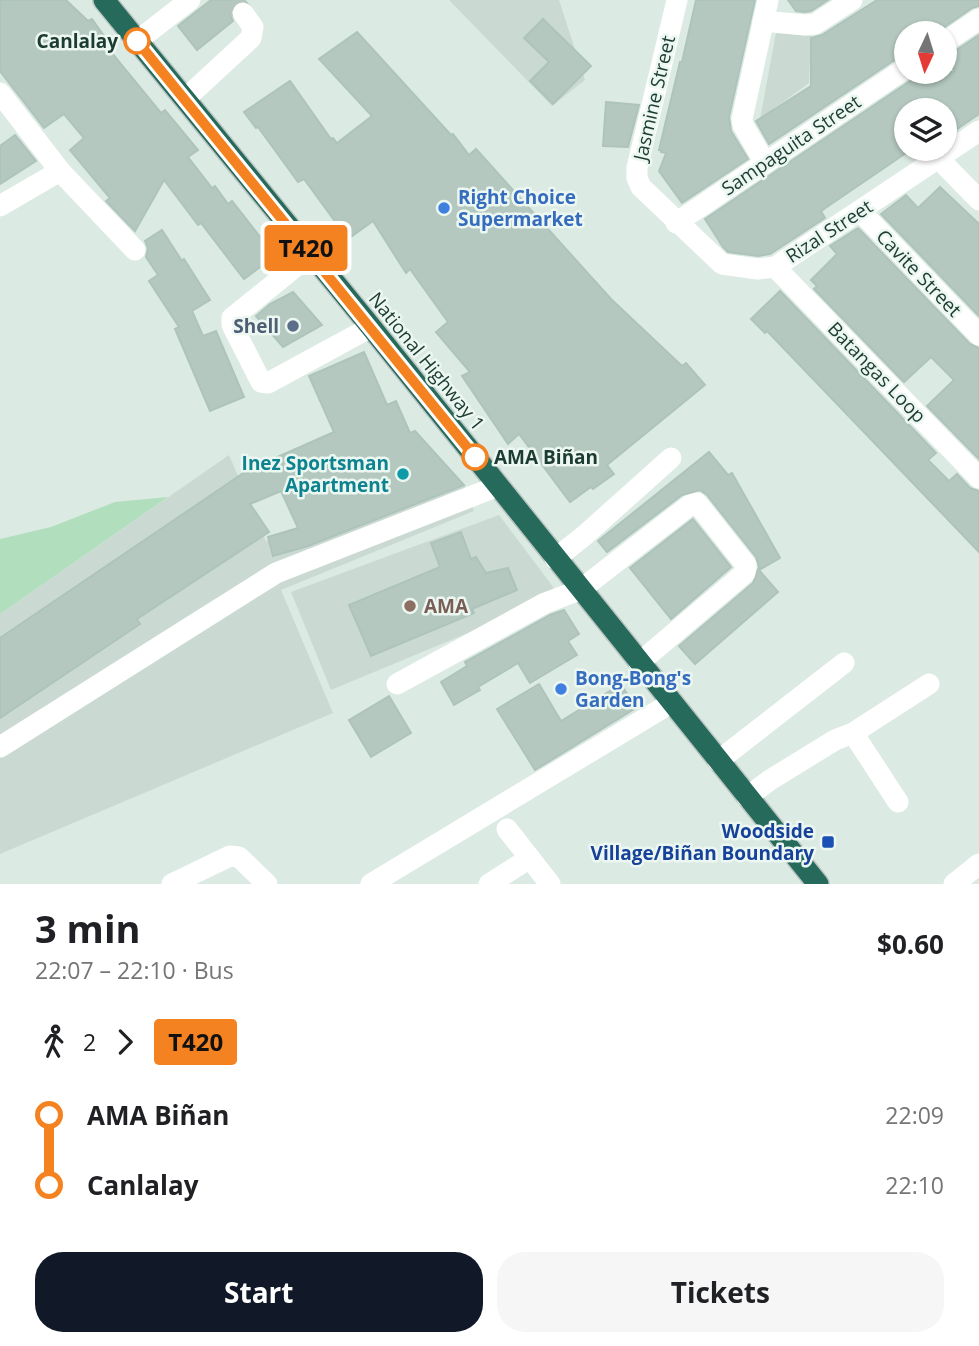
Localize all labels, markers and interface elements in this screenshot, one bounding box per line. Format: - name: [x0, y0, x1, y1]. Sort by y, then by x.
- north arrow: [894, 21, 957, 84]
- map controls: [894, 21, 957, 161]
- place label: Canlalay: [37, 28, 118, 54]
- marker: Canlalay: [124, 28, 150, 54]
- street label: Jasmine Street: [627, 33, 681, 165]
- street label: Sampaguita Street: [716, 89, 866, 201]
- button: layers: [894, 98, 957, 161]
- place label: Right Choice Supermarket: [458, 184, 583, 232]
- street label: Rizal Street: [780, 193, 878, 269]
- marker: Right Choice Supermarket: [436, 200, 452, 216]
- street label: Cavite Street: [871, 224, 967, 323]
- line badge: T420: [257, 225, 355, 271]
- text: T420: [278, 231, 334, 264]
- street label: National Highway 1: [363, 286, 491, 436]
- place label: Shell: [233, 313, 279, 339]
- street label: Batangas Loop: [822, 316, 932, 428]
- marker: Shell: [285, 318, 301, 334]
- marker: AMA Biñan: [462, 444, 488, 470]
- place label: AMA Biñan: [494, 444, 598, 470]
- place label: Inez Sportsman Apartment: [242, 450, 389, 498]
- marker: Inez Sportsman Apartment: [395, 466, 411, 482]
- place label: AMA: [424, 593, 469, 619]
- marker: AMA: [402, 598, 418, 614]
- place label: Bong-Bong's Garden: [575, 665, 691, 713]
- marker: Bong-Bong's Garden: [553, 681, 569, 697]
- place label: Woodside Village/Biñan Boundary: [591, 818, 814, 866]
- marker: Woodside Village/Biñan Boundary: [820, 834, 836, 850]
- text: 3 min: [35, 902, 140, 954]
- text: $0.60: [877, 926, 944, 962]
- text: 22:07 – 22:10 · Bus: [35, 954, 234, 986]
- icon: walk: [35, 1023, 73, 1061]
- icon: forward: [106, 1023, 144, 1061]
- text: T420: [168, 1025, 223, 1058]
- text: 2: [83, 1026, 96, 1058]
- text: AMA Biñan: [87, 1097, 229, 1133]
- text: 22:09: [885, 1099, 944, 1131]
- text: Canlalay: [87, 1167, 198, 1203]
- text: 22:10: [885, 1169, 944, 1201]
- button: Start: [35, 1252, 483, 1332]
- button: Tickets: [497, 1252, 944, 1332]

